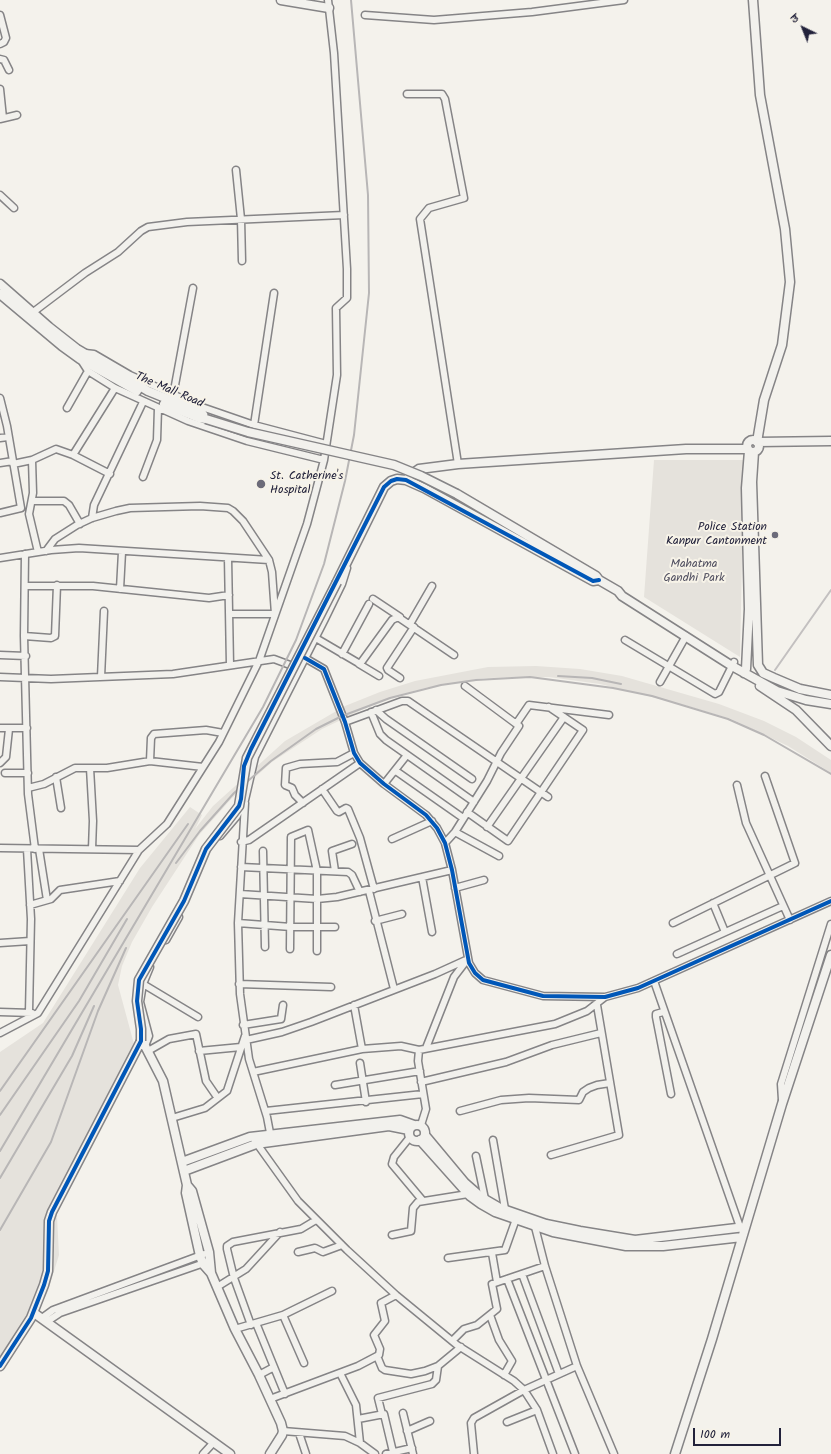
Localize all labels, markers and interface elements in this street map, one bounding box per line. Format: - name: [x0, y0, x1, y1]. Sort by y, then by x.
- north arrow: [783, 8, 823, 48]
- text: उ: [786, 10, 803, 28]
- street label: The Mall Road: [133, 370, 205, 412]
- place label: St. Catherine's Hospital: [270, 470, 343, 498]
- marker: St. Catherine's Hospital: [255, 478, 267, 490]
- place label: Police Station Kanpur Cantonment: [666, 521, 767, 549]
- marker: Police Station Kanpur Cantonment: [770, 530, 780, 540]
- park label: Mahatma Gandhi Park: [663, 558, 725, 586]
- scale bar: [695, 1420, 783, 1446]
- text: 100 m: [700, 1425, 730, 1444]

